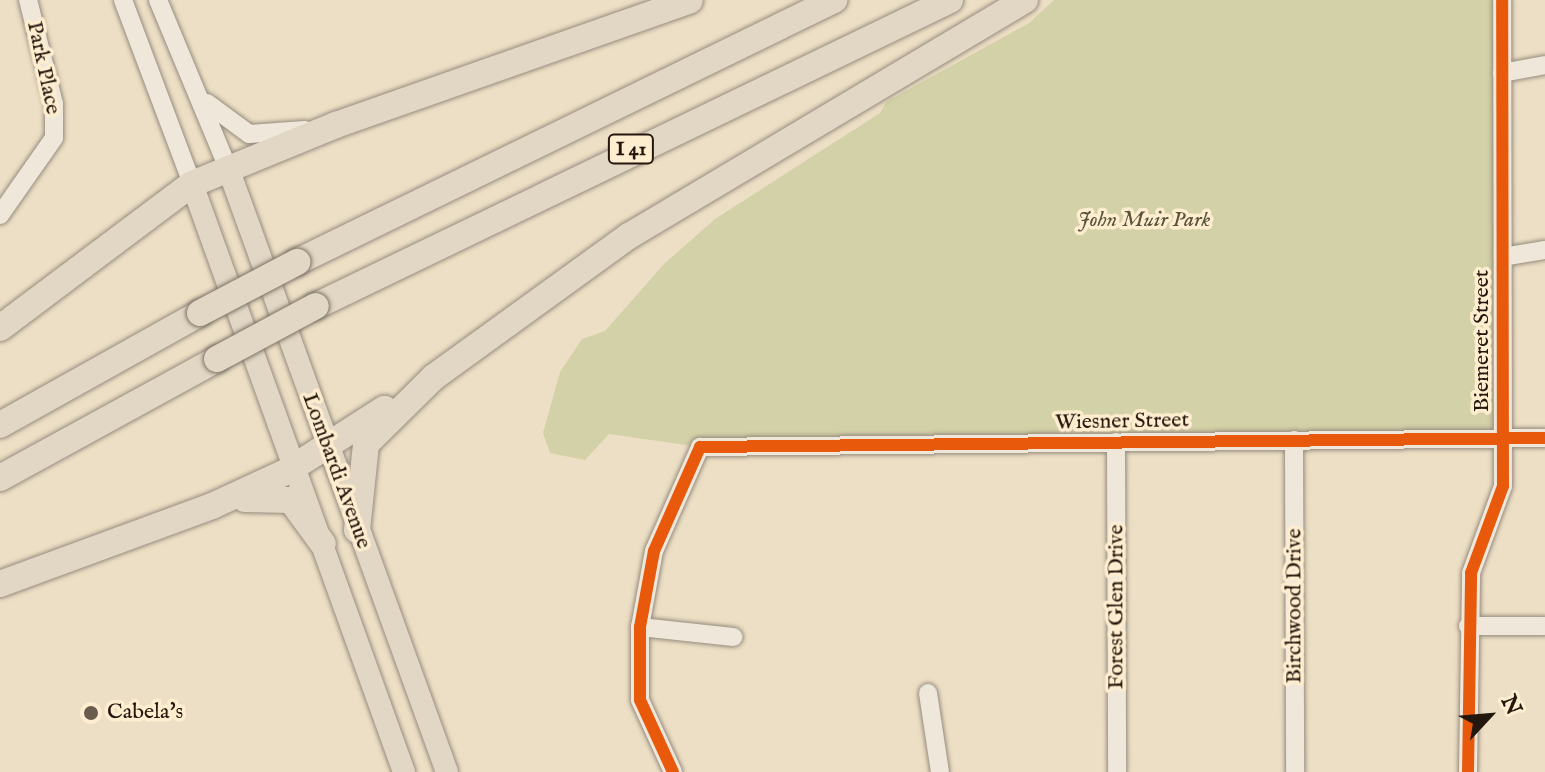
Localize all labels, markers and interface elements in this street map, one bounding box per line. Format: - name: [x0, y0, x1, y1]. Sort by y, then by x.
- street label: Park Place: [20, 19, 66, 117]
- road number: I 41: [607, 133, 655, 165]
- park label: John Muir Park: [1078, 208, 1210, 234]
- street label: Biemeret Street: [1470, 270, 1496, 412]
- street label: Lombardi Avenue: [296, 390, 376, 552]
- street label: Wiesner Street: [1055, 408, 1189, 436]
- street label: Forest Glen Drive: [1104, 524, 1130, 690]
- street label: Birchwood Drive: [1282, 528, 1308, 684]
- north arrow: [1449, 676, 1529, 756]
- text: N: [1494, 691, 1527, 720]
- place label: Cabela's: [107, 700, 183, 726]
- marker: Cabela's: [82, 704, 100, 722]

